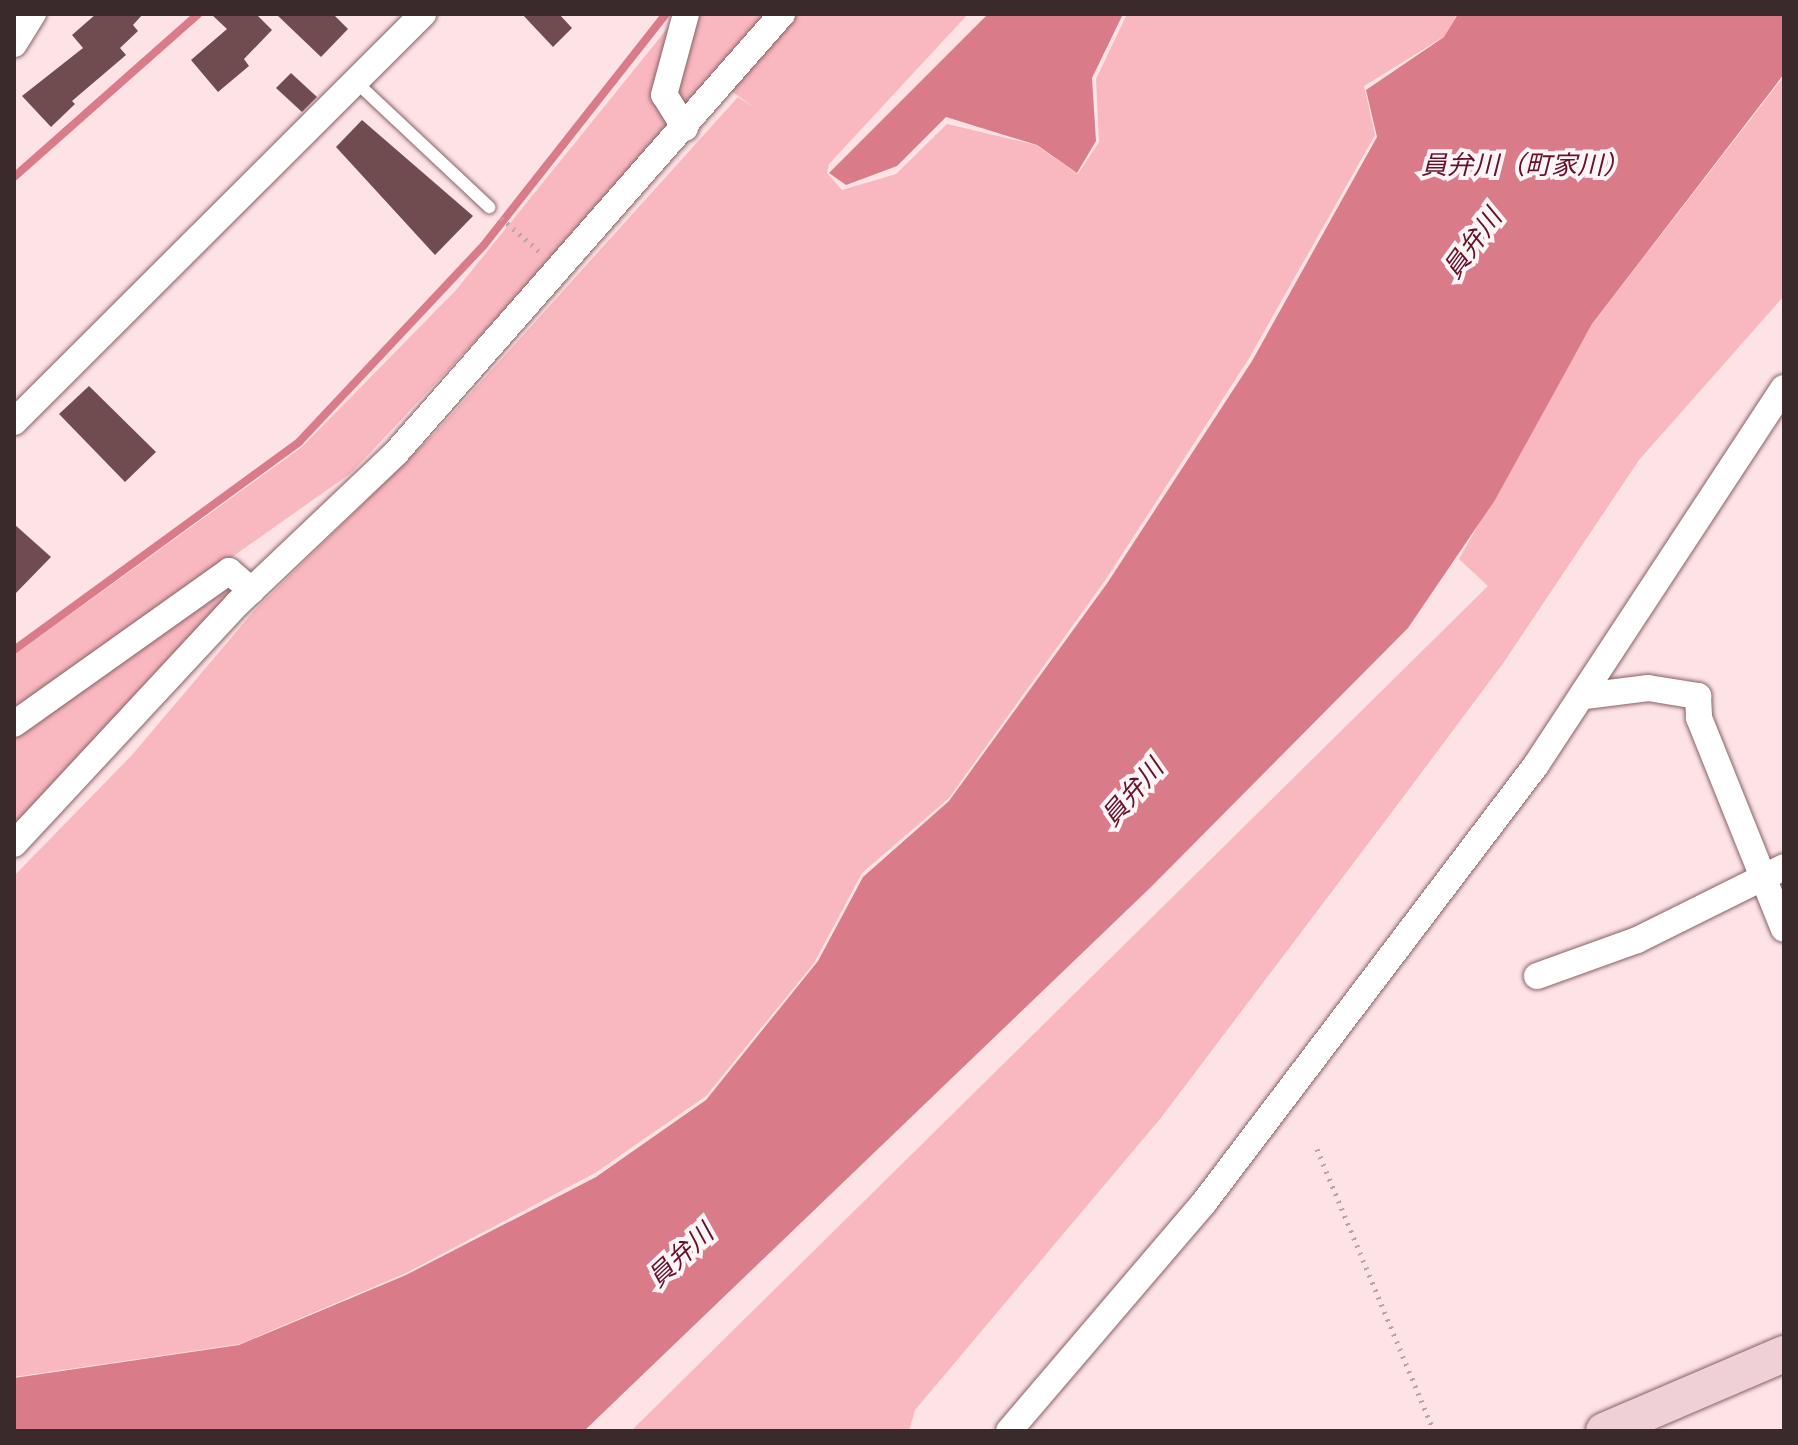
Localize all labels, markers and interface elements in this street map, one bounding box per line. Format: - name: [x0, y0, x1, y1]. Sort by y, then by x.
- water label: 員弁川（町家川）: [1421, 150, 1629, 182]
- water label: 員弁川: [1437, 203, 1509, 285]
- water label: 員弁川: [1096, 753, 1170, 833]
- water label: 員弁川: [642, 1218, 720, 1294]

